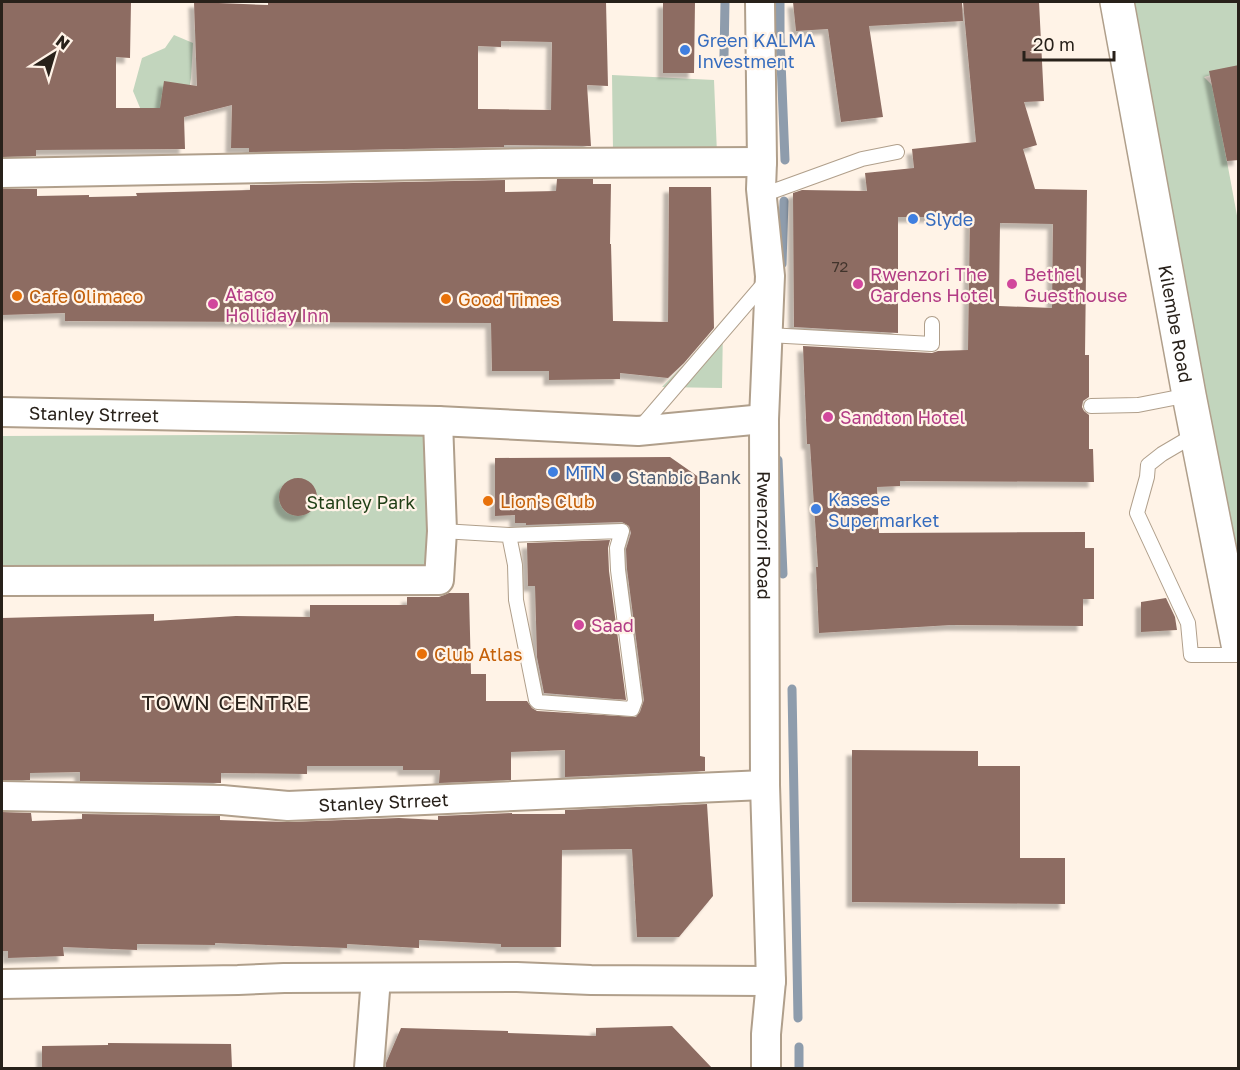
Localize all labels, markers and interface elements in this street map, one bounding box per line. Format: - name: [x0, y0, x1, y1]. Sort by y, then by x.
- north arrow: [24, 24, 84, 84]
- scale bar: [1024, 24, 1114, 62]
- place label: Green KALMA Investment: [697, 29, 816, 72]
- text: N: [52, 30, 74, 54]
- text: 20 m: [1033, 33, 1075, 55]
- marker: Green KALMA Investment: [678, 43, 692, 57]
- place label: Slyde: [925, 208, 973, 230]
- marker: Slyde: [906, 212, 920, 226]
- house number: 72: [832, 257, 848, 275]
- place label: Rwenzori The Gardens Hotel: [870, 263, 994, 306]
- place label: Bethel Guesthouse: [1024, 263, 1128, 306]
- street label: Kilembe Road: [1154, 263, 1198, 384]
- marker: Rwenzori The Gardens Hotel: [851, 277, 865, 291]
- marker: Bethel Guesthouse: [1005, 277, 1019, 291]
- place label: Ataco Holliday Inn: [225, 283, 329, 326]
- place label: Cafe Olimaco: [29, 285, 143, 307]
- place label: Good Times: [458, 288, 560, 310]
- marker: Cafe Olimaco: [10, 289, 24, 303]
- marker: Good Times: [439, 292, 453, 306]
- marker: Ataco Holliday Inn: [206, 297, 220, 311]
- street label: Stanley Strreet: [29, 402, 159, 426]
- place label: Sandton Hotel: [840, 406, 966, 428]
- marker: Sandton Hotel: [821, 410, 835, 424]
- place label: MTN: [565, 461, 605, 483]
- marker: MTN: [546, 465, 560, 479]
- place label: Stanbic Bank: [628, 466, 741, 488]
- marker: Stanbic Bank: [609, 470, 623, 484]
- street label: Rwenzori Road: [753, 471, 775, 600]
- place label: Kasese Supermarket: [828, 488, 940, 531]
- place label: Lion's Club: [500, 490, 595, 512]
- park label: Stanley Park: [307, 491, 415, 513]
- marker: Lion's Club: [481, 494, 495, 508]
- marker: Kasese Supermarket: [809, 502, 823, 516]
- place label: Saad: [591, 614, 634, 636]
- marker: Saad: [572, 618, 586, 632]
- place label: Club Atlas: [434, 643, 522, 665]
- marker: Club Atlas: [415, 647, 429, 661]
- district label: TOWN CENTRE: [142, 689, 310, 715]
- street label: Stanley Strreet: [318, 788, 449, 816]

